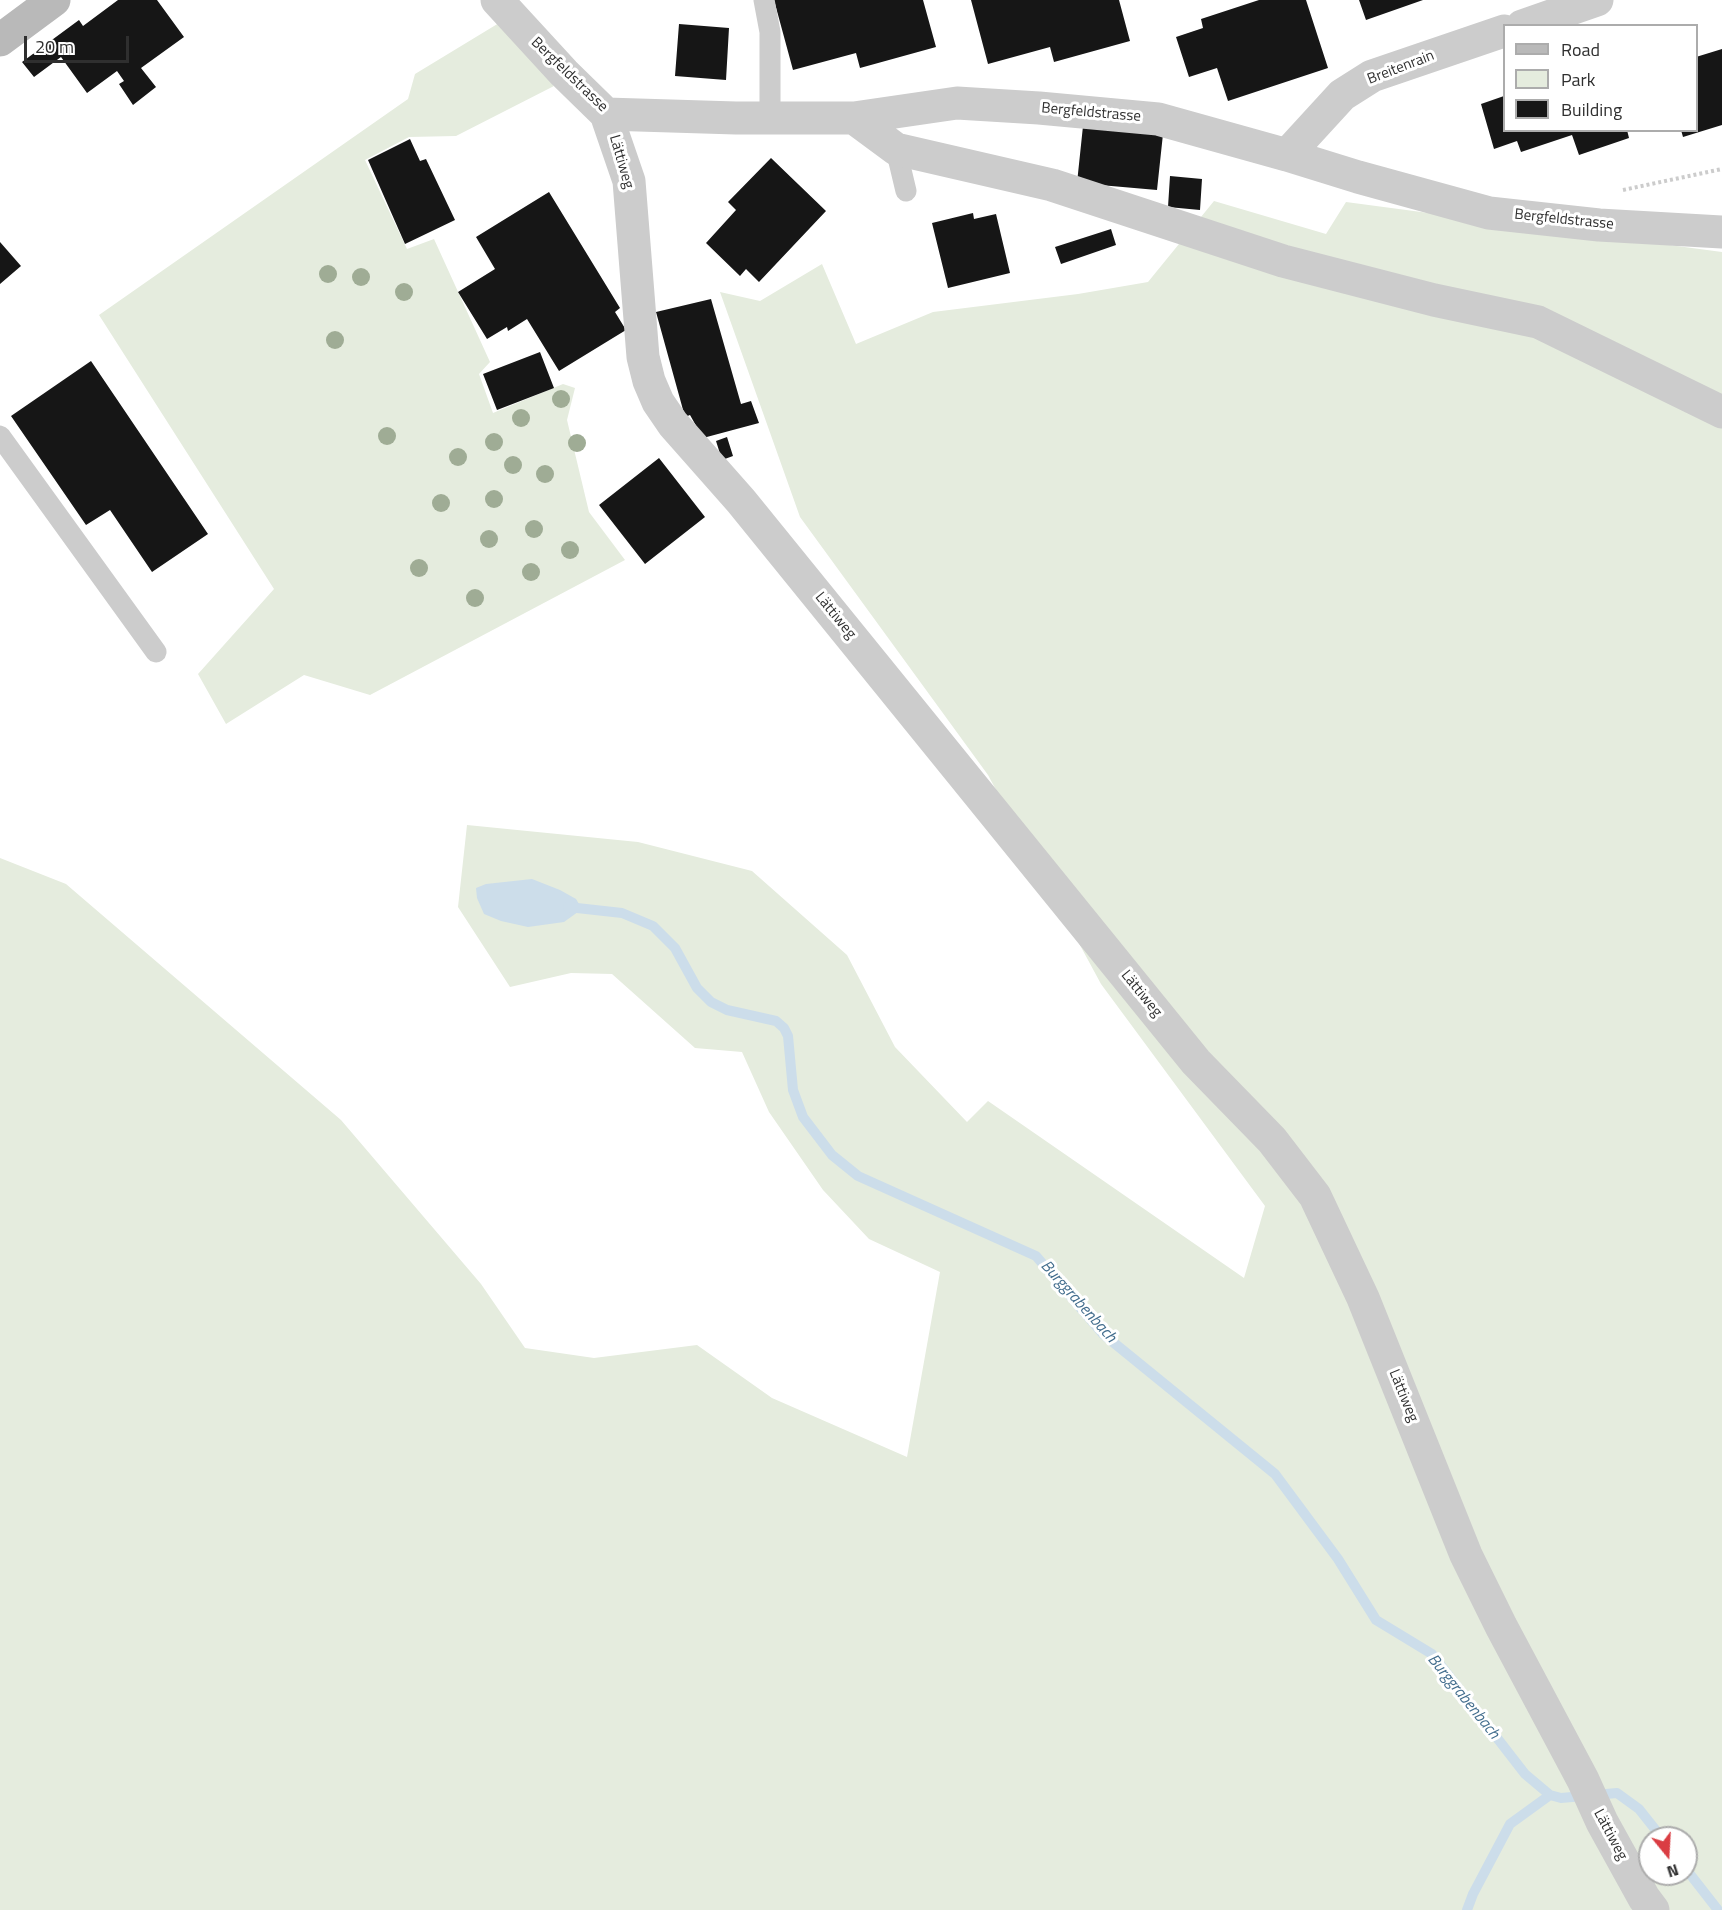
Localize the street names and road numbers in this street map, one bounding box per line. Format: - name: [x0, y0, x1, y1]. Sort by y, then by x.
- street label: Bergfeldstrasse: [527, 34, 611, 116]
- street label: Breitenrain: [1365, 47, 1437, 89]
- street label: Bergfeldstrasse: [1040, 100, 1142, 126]
- street label: Lättiweg: [605, 133, 637, 191]
- street label: Bergfeldstrasse: [1513, 206, 1615, 234]
- street label: Lättiweg: [811, 589, 859, 643]
- street label: Lättiweg: [1117, 967, 1165, 1021]
- street label: Lättiweg: [1384, 1367, 1422, 1425]
- street label: Lättiweg: [1589, 1806, 1631, 1864]

